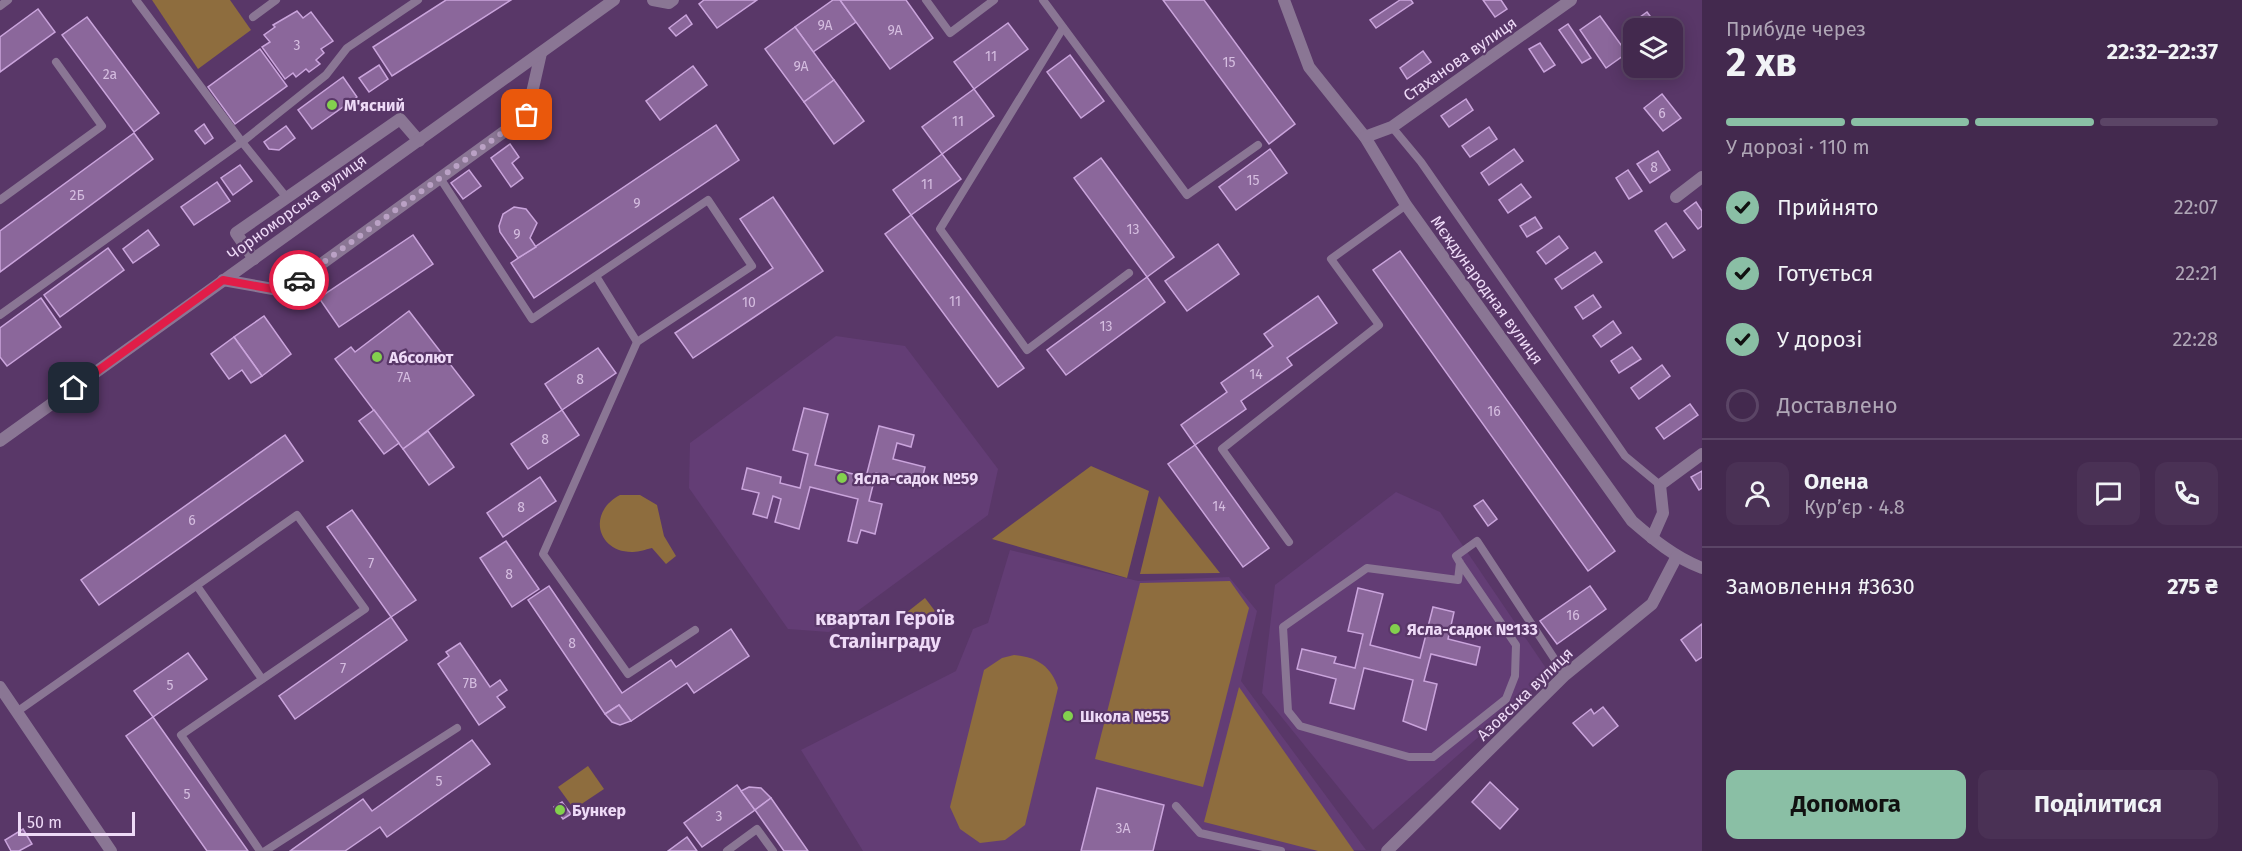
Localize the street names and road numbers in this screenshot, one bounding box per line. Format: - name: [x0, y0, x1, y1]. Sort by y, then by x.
- street label: Стаханова вулиця: [1400, 13, 1520, 105]
- street label: Чорноморська вулиця: [224, 150, 370, 264]
- street label: Мєждународная вулиця: [1427, 212, 1547, 368]
- street label: Азовська вулиця: [1473, 643, 1577, 745]

